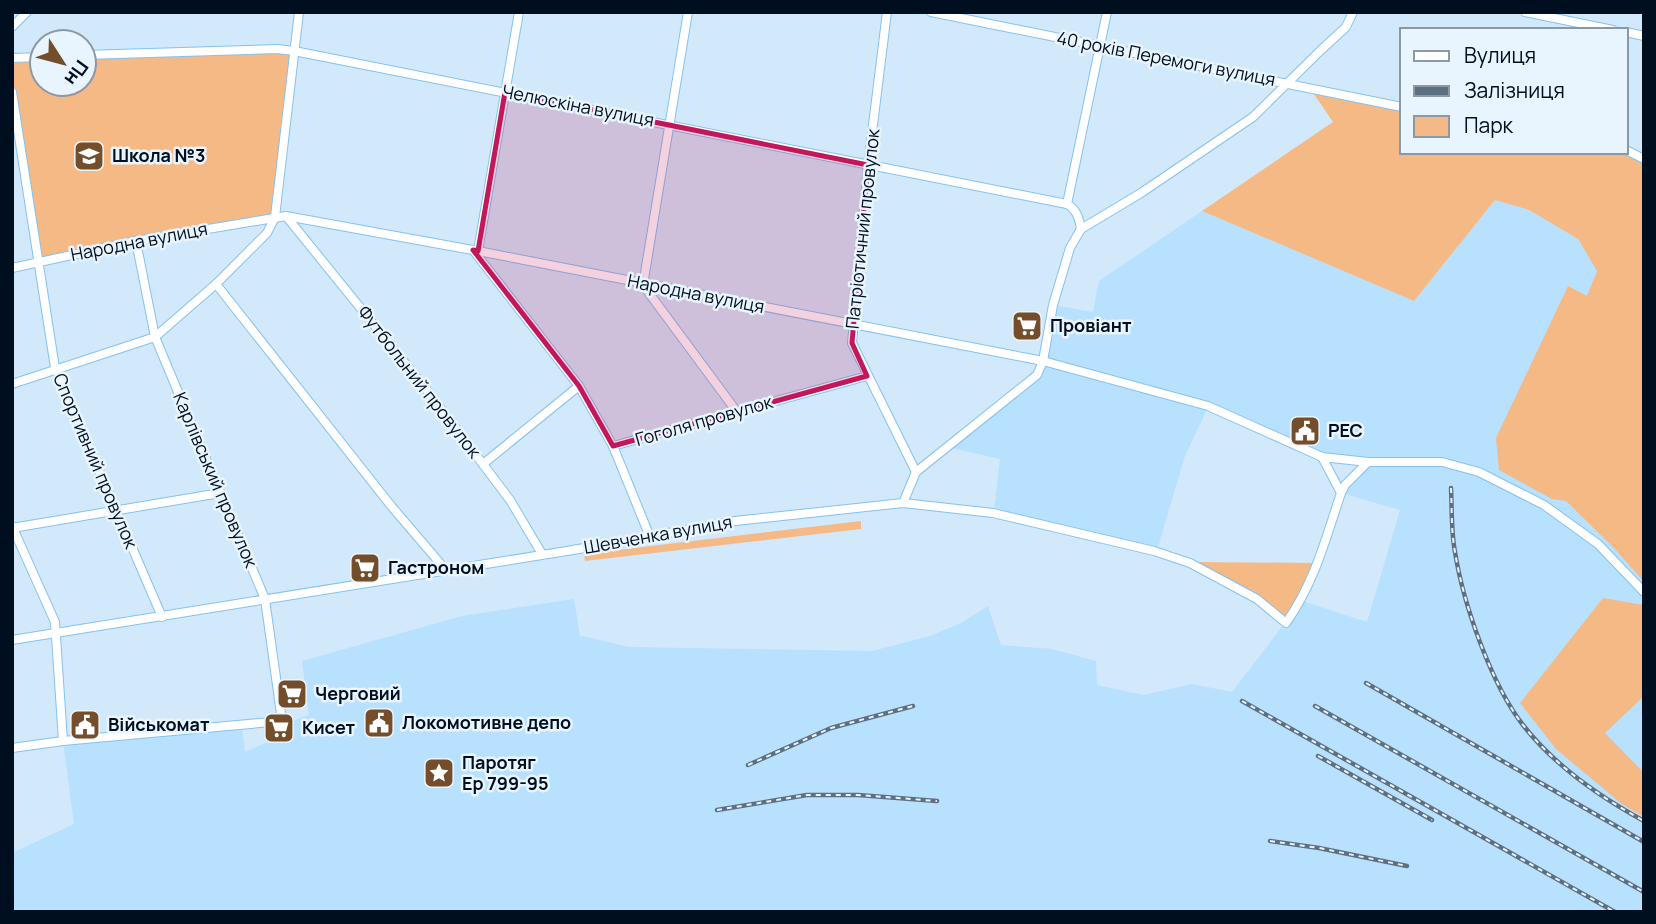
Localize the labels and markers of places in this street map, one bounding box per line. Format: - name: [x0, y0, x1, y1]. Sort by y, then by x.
- school or university icon: Школа №3: [72, 139, 106, 173]
- place label: Школа №3: [112, 143, 205, 167]
- supermarket icon: Провіант: [1010, 309, 1044, 343]
- place label: Провіант: [1050, 313, 1132, 337]
- public building icon: РЕС: [1288, 414, 1322, 448]
- place label: РЕС: [1328, 418, 1363, 442]
- supermarket icon: Гастроном: [348, 551, 382, 585]
- place label: Гастроном: [388, 555, 484, 579]
- supermarket icon: Черговий: [275, 677, 309, 711]
- place label: Черговий: [315, 681, 401, 705]
- public building icon: Локомотивне депо: [362, 706, 396, 740]
- public building icon: Військомат: [68, 708, 102, 742]
- place label: Локомотивне депо: [402, 710, 571, 734]
- supermarket icon: Кисет: [262, 711, 296, 745]
- place label: Військомат: [108, 712, 210, 736]
- place label: Кисет: [302, 715, 355, 739]
- place label: Паротяг Ер 799-95: [462, 750, 549, 795]
- place icon: Паротяг Ер 799-95: [422, 756, 456, 790]

